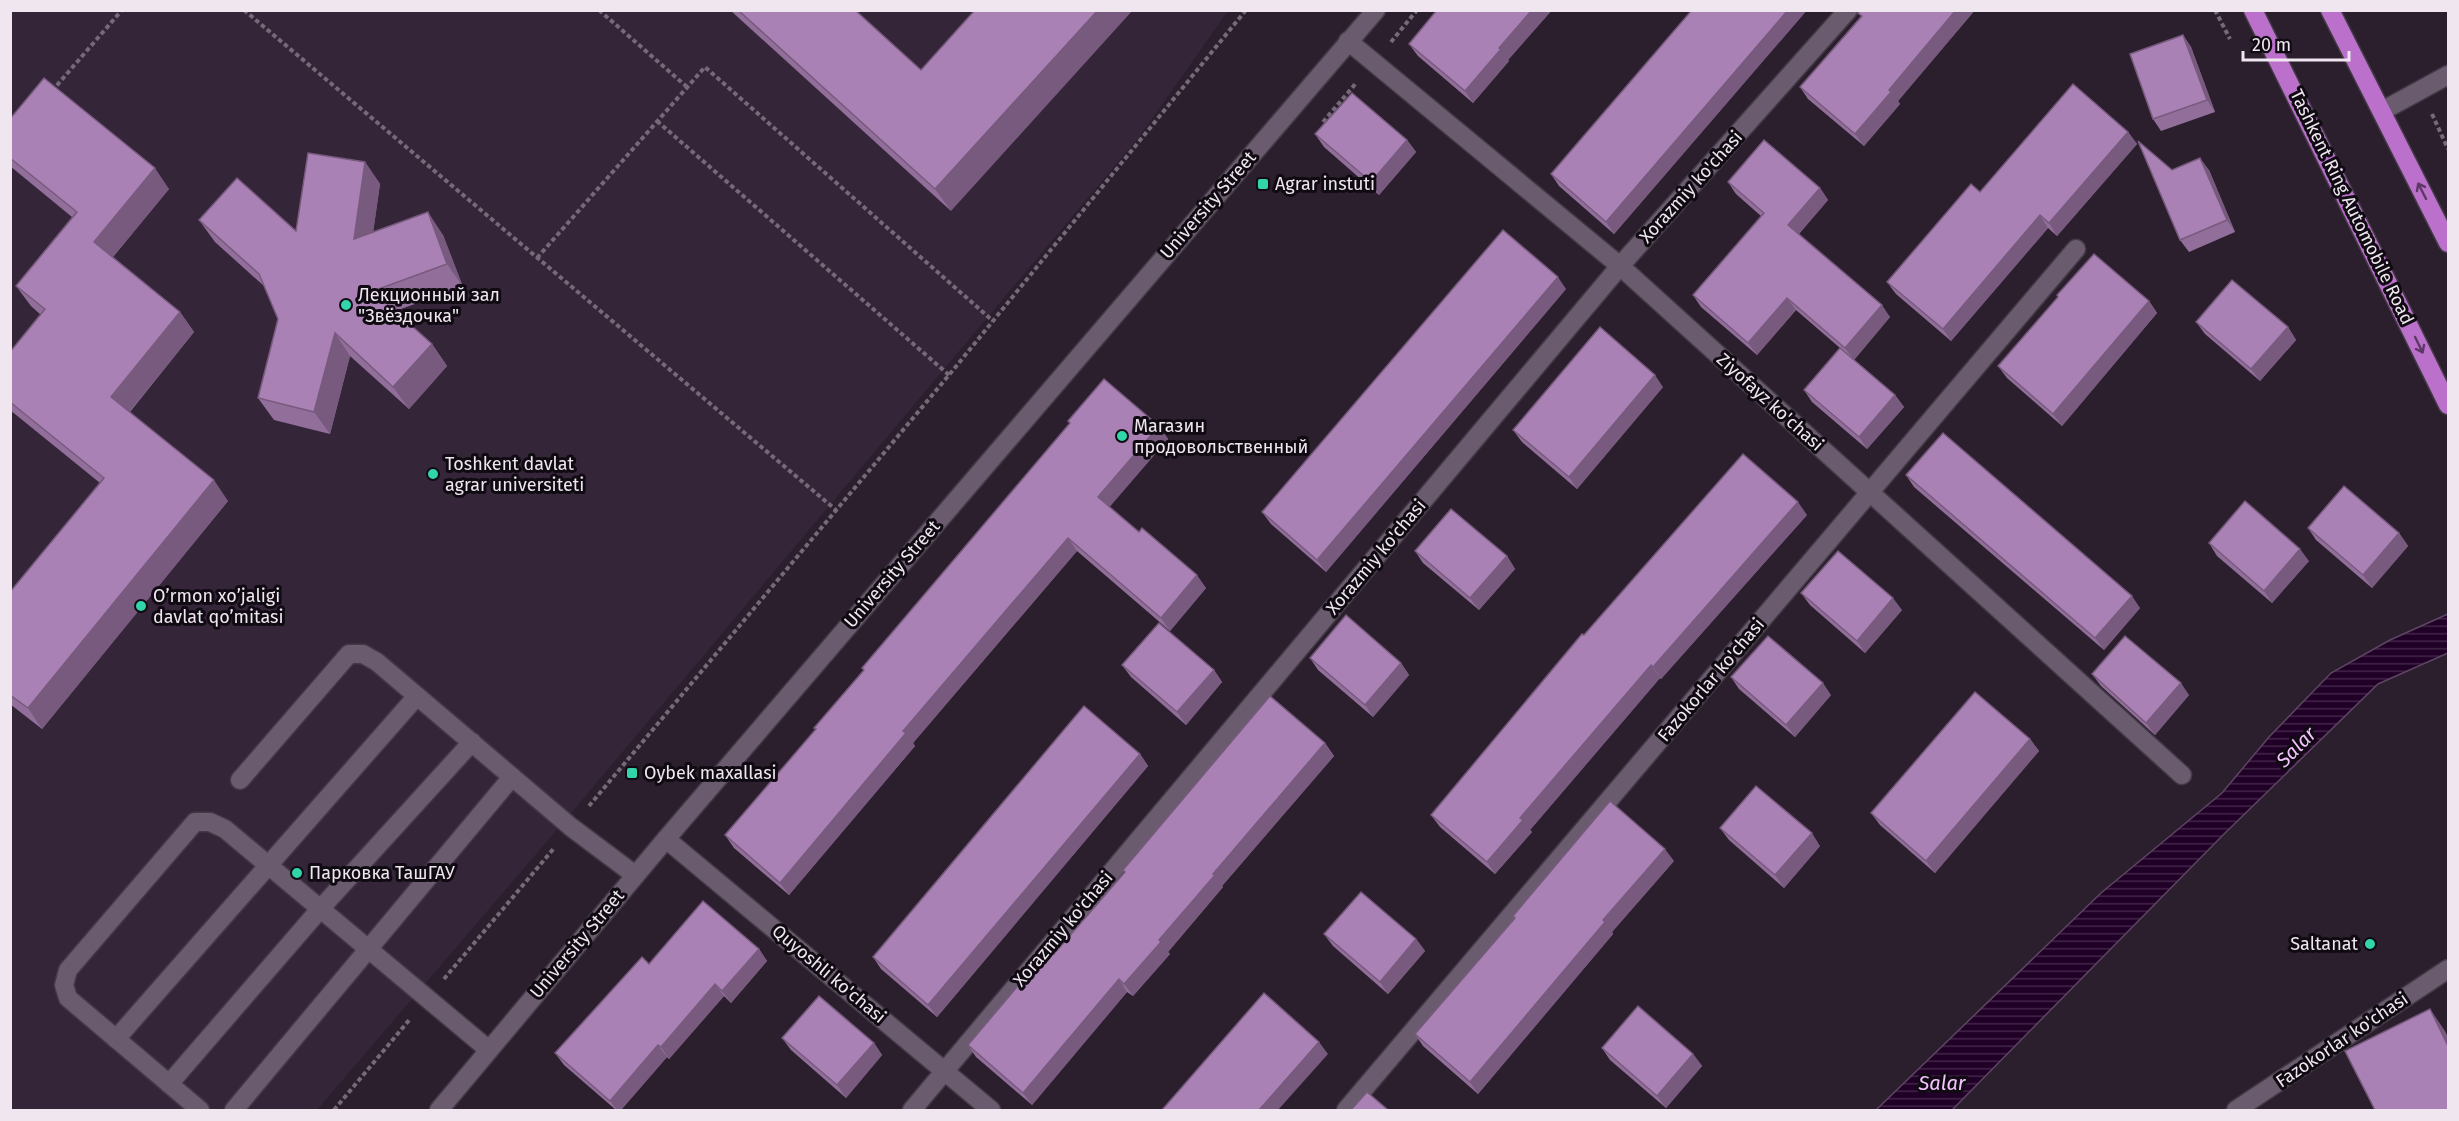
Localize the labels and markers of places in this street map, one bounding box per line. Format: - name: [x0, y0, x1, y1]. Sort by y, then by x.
- place label: Agrar instuti: [1275, 173, 1375, 195]
- marker: Agrar instuti: [1256, 177, 1270, 191]
- place label: Лекционный зал "Звёздочка": [358, 284, 500, 327]
- marker: Лекционный зал "Звёздочка": [339, 298, 353, 312]
- place label: Магазин продовольственный: [1134, 415, 1308, 458]
- marker: Магазин продовольственный: [1115, 429, 1129, 443]
- place label: Toshkent davlat agrar universiteti: [445, 453, 584, 496]
- marker: Toshkent davlat agrar universiteti: [426, 467, 440, 481]
- place label: O’rmon xo’jaligi davlat qo’mitasi: [153, 585, 284, 628]
- marker: O’rmon xo’jaligi davlat qo’mitasi: [134, 599, 148, 613]
- place label: Oybek maxallasi: [644, 762, 777, 784]
- marker: Oybek maxallasi: [625, 766, 639, 780]
- place label: Парковка ТашГАУ: [309, 862, 455, 884]
- marker: Парковка ТашГАУ: [290, 866, 304, 880]
- place label: Saltanat: [2290, 933, 2358, 955]
- marker: Saltanat: [2363, 937, 2377, 951]

